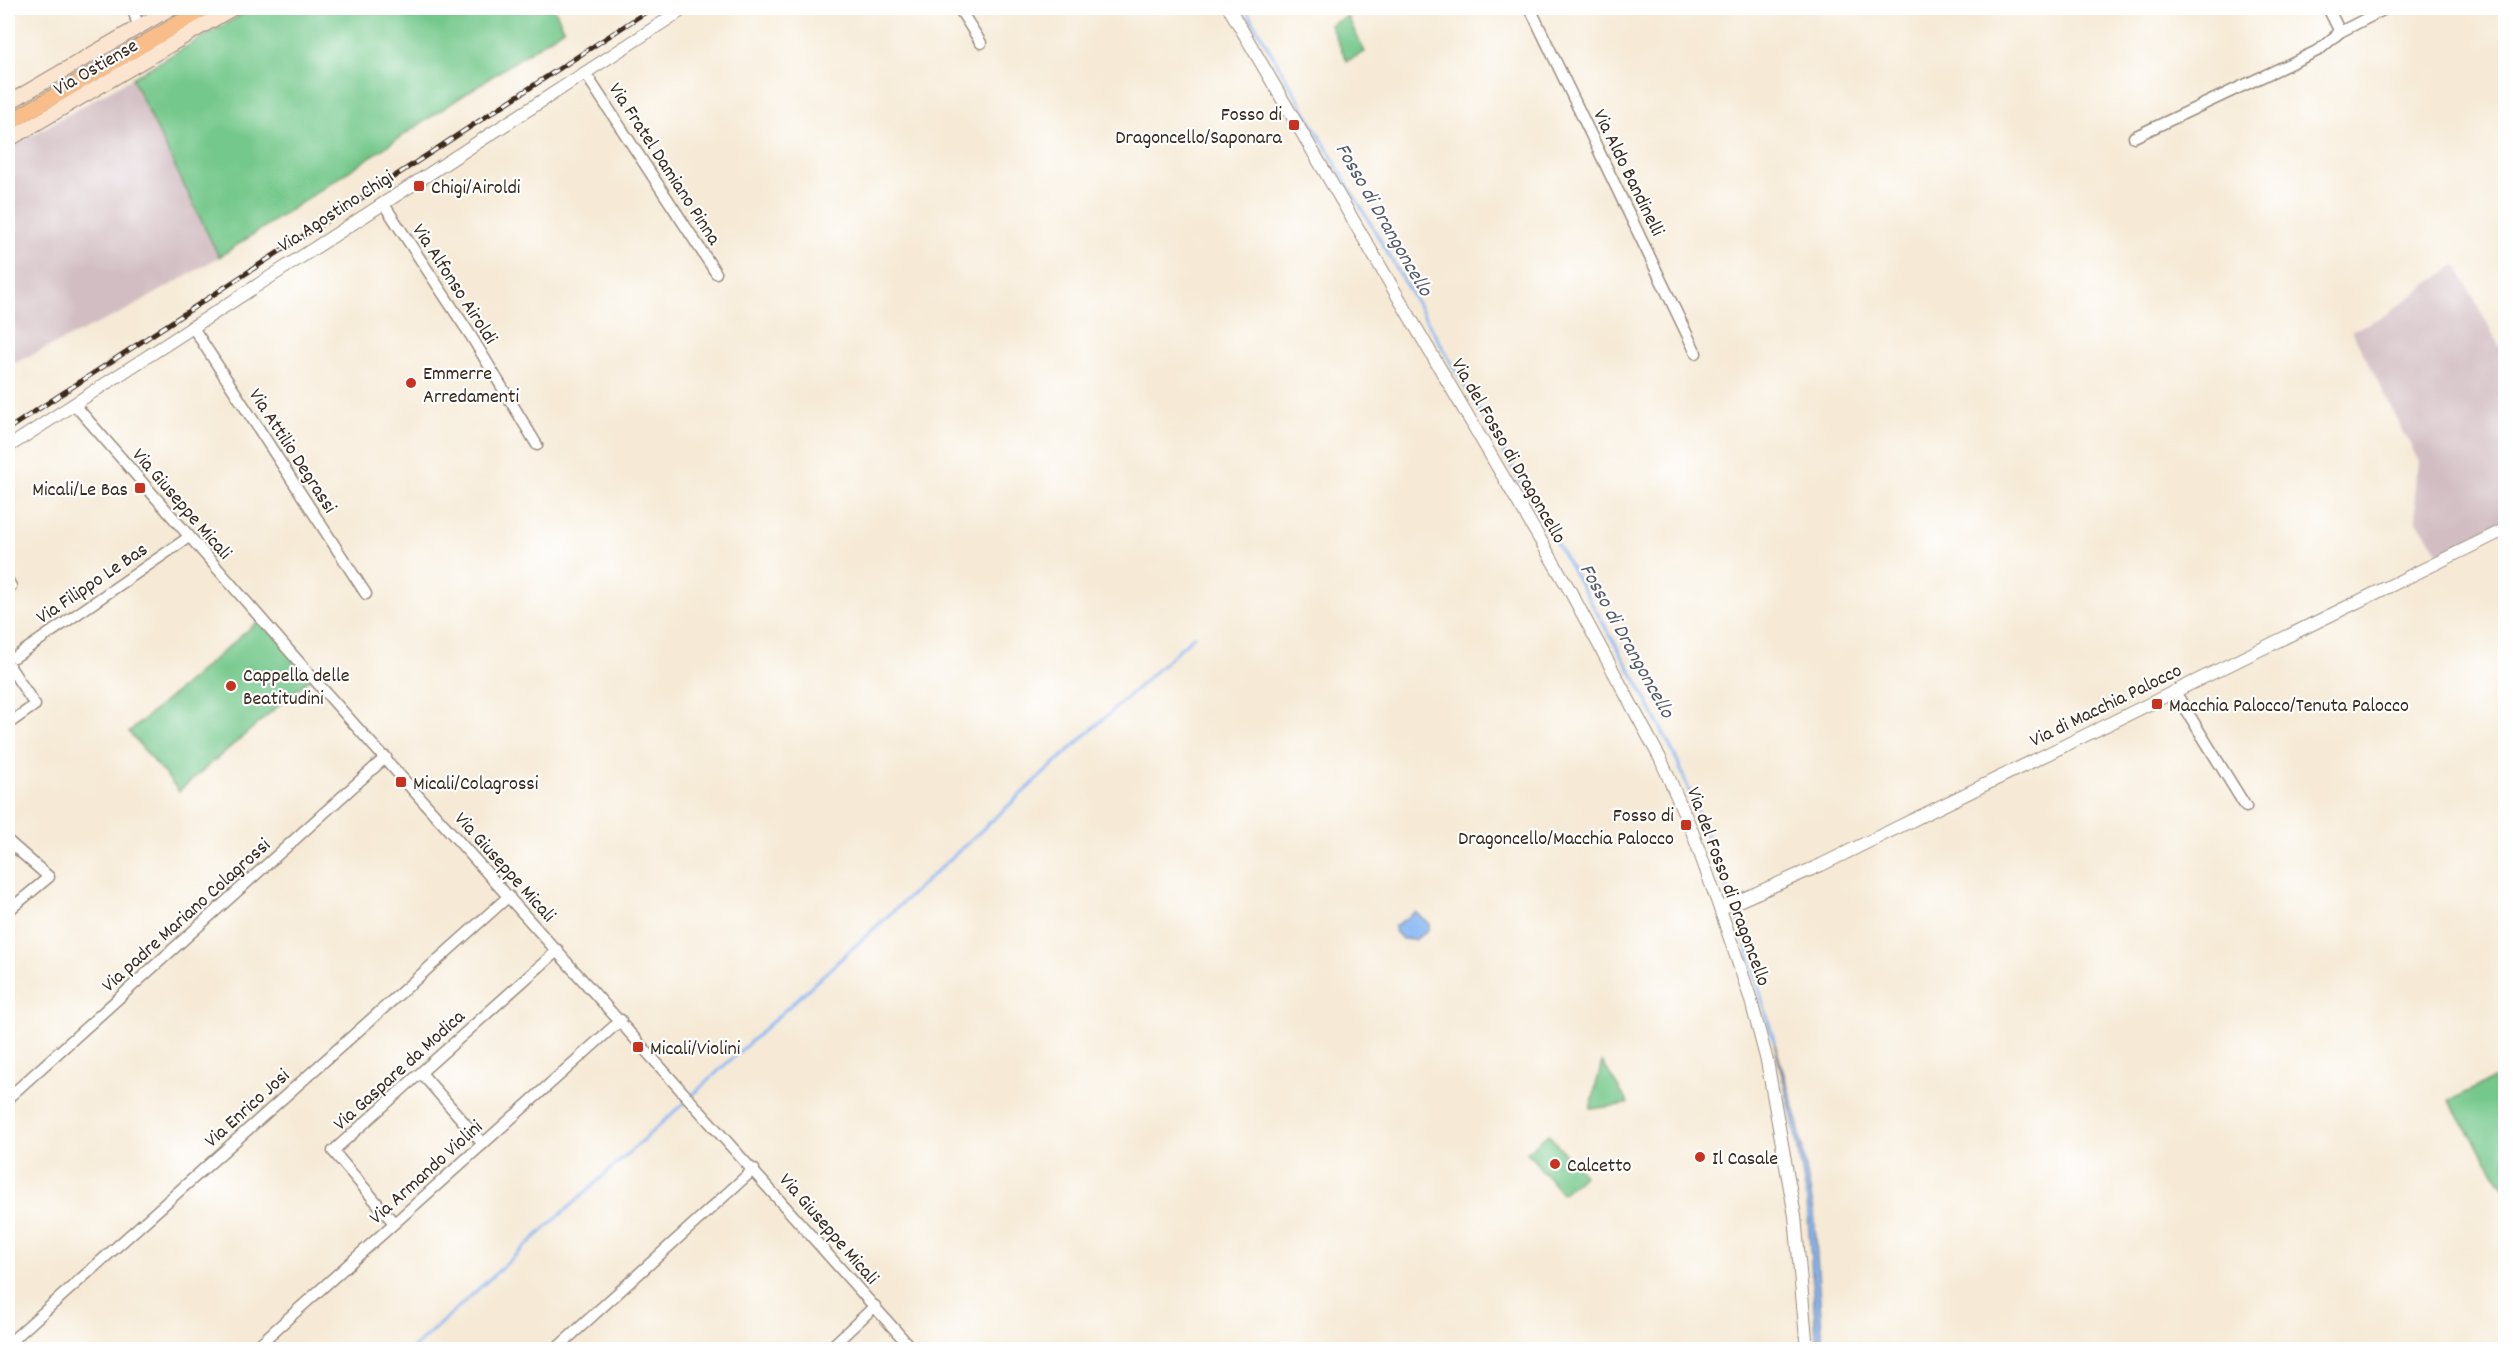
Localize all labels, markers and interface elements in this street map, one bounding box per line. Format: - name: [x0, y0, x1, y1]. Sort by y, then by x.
- street label: Via Ostiense: [49, 33, 144, 104]
- street label: Via Fratel Damiano Pinna: [600, 78, 727, 252]
- place label: Fosso di Dragoncello/Saponara: [1115, 102, 1283, 153]
- street label: Via Aldo Bandinelli: [1584, 105, 1670, 242]
- marker: Fosso di Dragoncello/Saponara: [1287, 118, 1301, 132]
- water label: Fosso di Drangoncello: [1326, 138, 1439, 304]
- street label: Via Agostino Chigi: [273, 164, 400, 261]
- place label: Chigi/Airoldi: [431, 175, 521, 203]
- marker: Chigi/Airoldi: [412, 179, 426, 193]
- street label: Via Alfonso Airoldi: [404, 219, 503, 351]
- street label: Via del Fosso di Dragoncello: [1443, 354, 1572, 549]
- place label: Emmerre Arredamenti: [423, 361, 519, 412]
- marker: Emmerre Arredamenti: [404, 376, 418, 390]
- street label: Via Attilio Degrassi: [241, 384, 343, 520]
- street label: Via Giuseppe Micali: [124, 443, 237, 567]
- place label: Micali/Le Bas: [32, 477, 128, 505]
- marker: Micali/Le Bas: [133, 481, 147, 495]
- street label: Via Filippo Le Bas: [31, 537, 154, 632]
- water label: Fosso di Drangoncello: [1570, 559, 1681, 726]
- street label: Via di Macchia Palocco: [2026, 658, 2187, 756]
- place label: Cappella delle Beatitudini: [243, 663, 350, 714]
- marker: Cappella delle Beatitudini: [224, 679, 238, 693]
- place label: Macchia Palocco/Tenuta Palocco: [2169, 693, 2409, 721]
- marker: Macchia Palocco/Tenuta Palocco: [2150, 697, 2164, 711]
- place label: Micali/Colagrossi: [413, 771, 539, 799]
- marker: Micali/Colagrossi: [394, 775, 408, 789]
- street label: Via del Fosso di Dragoncello: [1678, 784, 1776, 990]
- place label: Fosso di Dragoncello/Macchia Palocco: [1458, 803, 1674, 854]
- street label: Via Giuseppe Micali: [447, 807, 561, 930]
- marker: Fosso di Dragoncello/Macchia Palocco: [1679, 818, 1693, 832]
- street label: Via padre Mariano Colagrossi: [96, 832, 278, 1000]
- street label: Via Gaspare da Modica: [328, 1004, 473, 1138]
- place label: Micali/Violini: [650, 1036, 741, 1064]
- marker: Micali/Violini: [631, 1040, 645, 1054]
- street label: Via Enrico Josi: [199, 1063, 297, 1155]
- street label: Via Armando Violini: [364, 1114, 490, 1232]
- place label: Il Casale: [1712, 1146, 1778, 1174]
- marker: Il Casale: [1693, 1150, 1707, 1164]
- place label: Calcetto: [1567, 1153, 1632, 1181]
- marker: Calcetto: [1548, 1157, 1562, 1171]
- street label: Via Giuseppe Micali: [771, 1168, 884, 1292]

